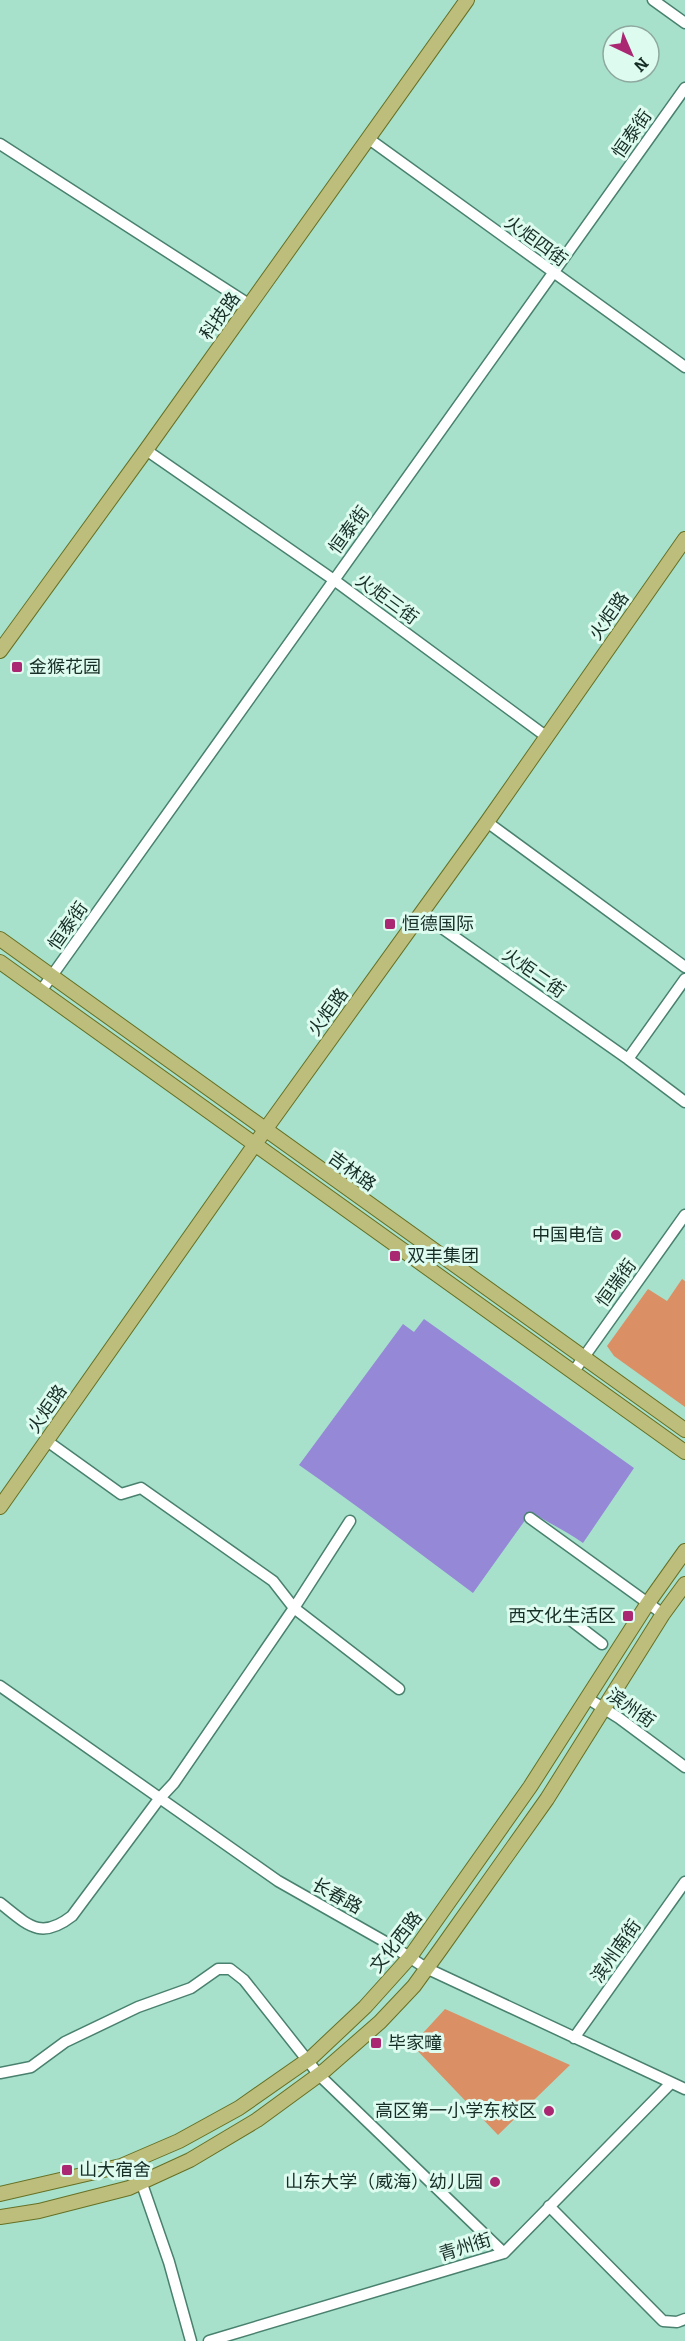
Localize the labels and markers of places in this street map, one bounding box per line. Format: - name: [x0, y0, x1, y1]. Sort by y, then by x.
- place label: 金猴花园: [29, 656, 101, 678]
- marker: 金猴花园: [10, 660, 24, 674]
- place label: 恒德国际: [402, 913, 474, 935]
- marker: 恒德国际: [383, 917, 397, 931]
- place label: 中国电信: [532, 1224, 604, 1246]
- marker: 中国电信: [609, 1228, 623, 1242]
- place label: 双丰集团: [407, 1245, 479, 1267]
- marker: 双丰集团: [388, 1249, 402, 1263]
- place label: 西文化生活区: [508, 1605, 616, 1627]
- marker: 西文化生活区: [621, 1609, 635, 1623]
- place label: 毕家疃: [388, 2032, 442, 2054]
- marker: 毕家疃: [369, 2036, 383, 2050]
- place label: 高区第一小学东校区: [375, 2100, 537, 2122]
- marker: 高区第一小学东校区: [542, 2104, 556, 2118]
- place label: 山大宿舍: [79, 2159, 151, 2181]
- marker: 山大宿舍: [60, 2163, 74, 2177]
- place label: 山东大学（威海）幼儿园: [285, 2171, 483, 2193]
- marker: 山东大学（威海）幼儿园: [488, 2175, 502, 2189]

